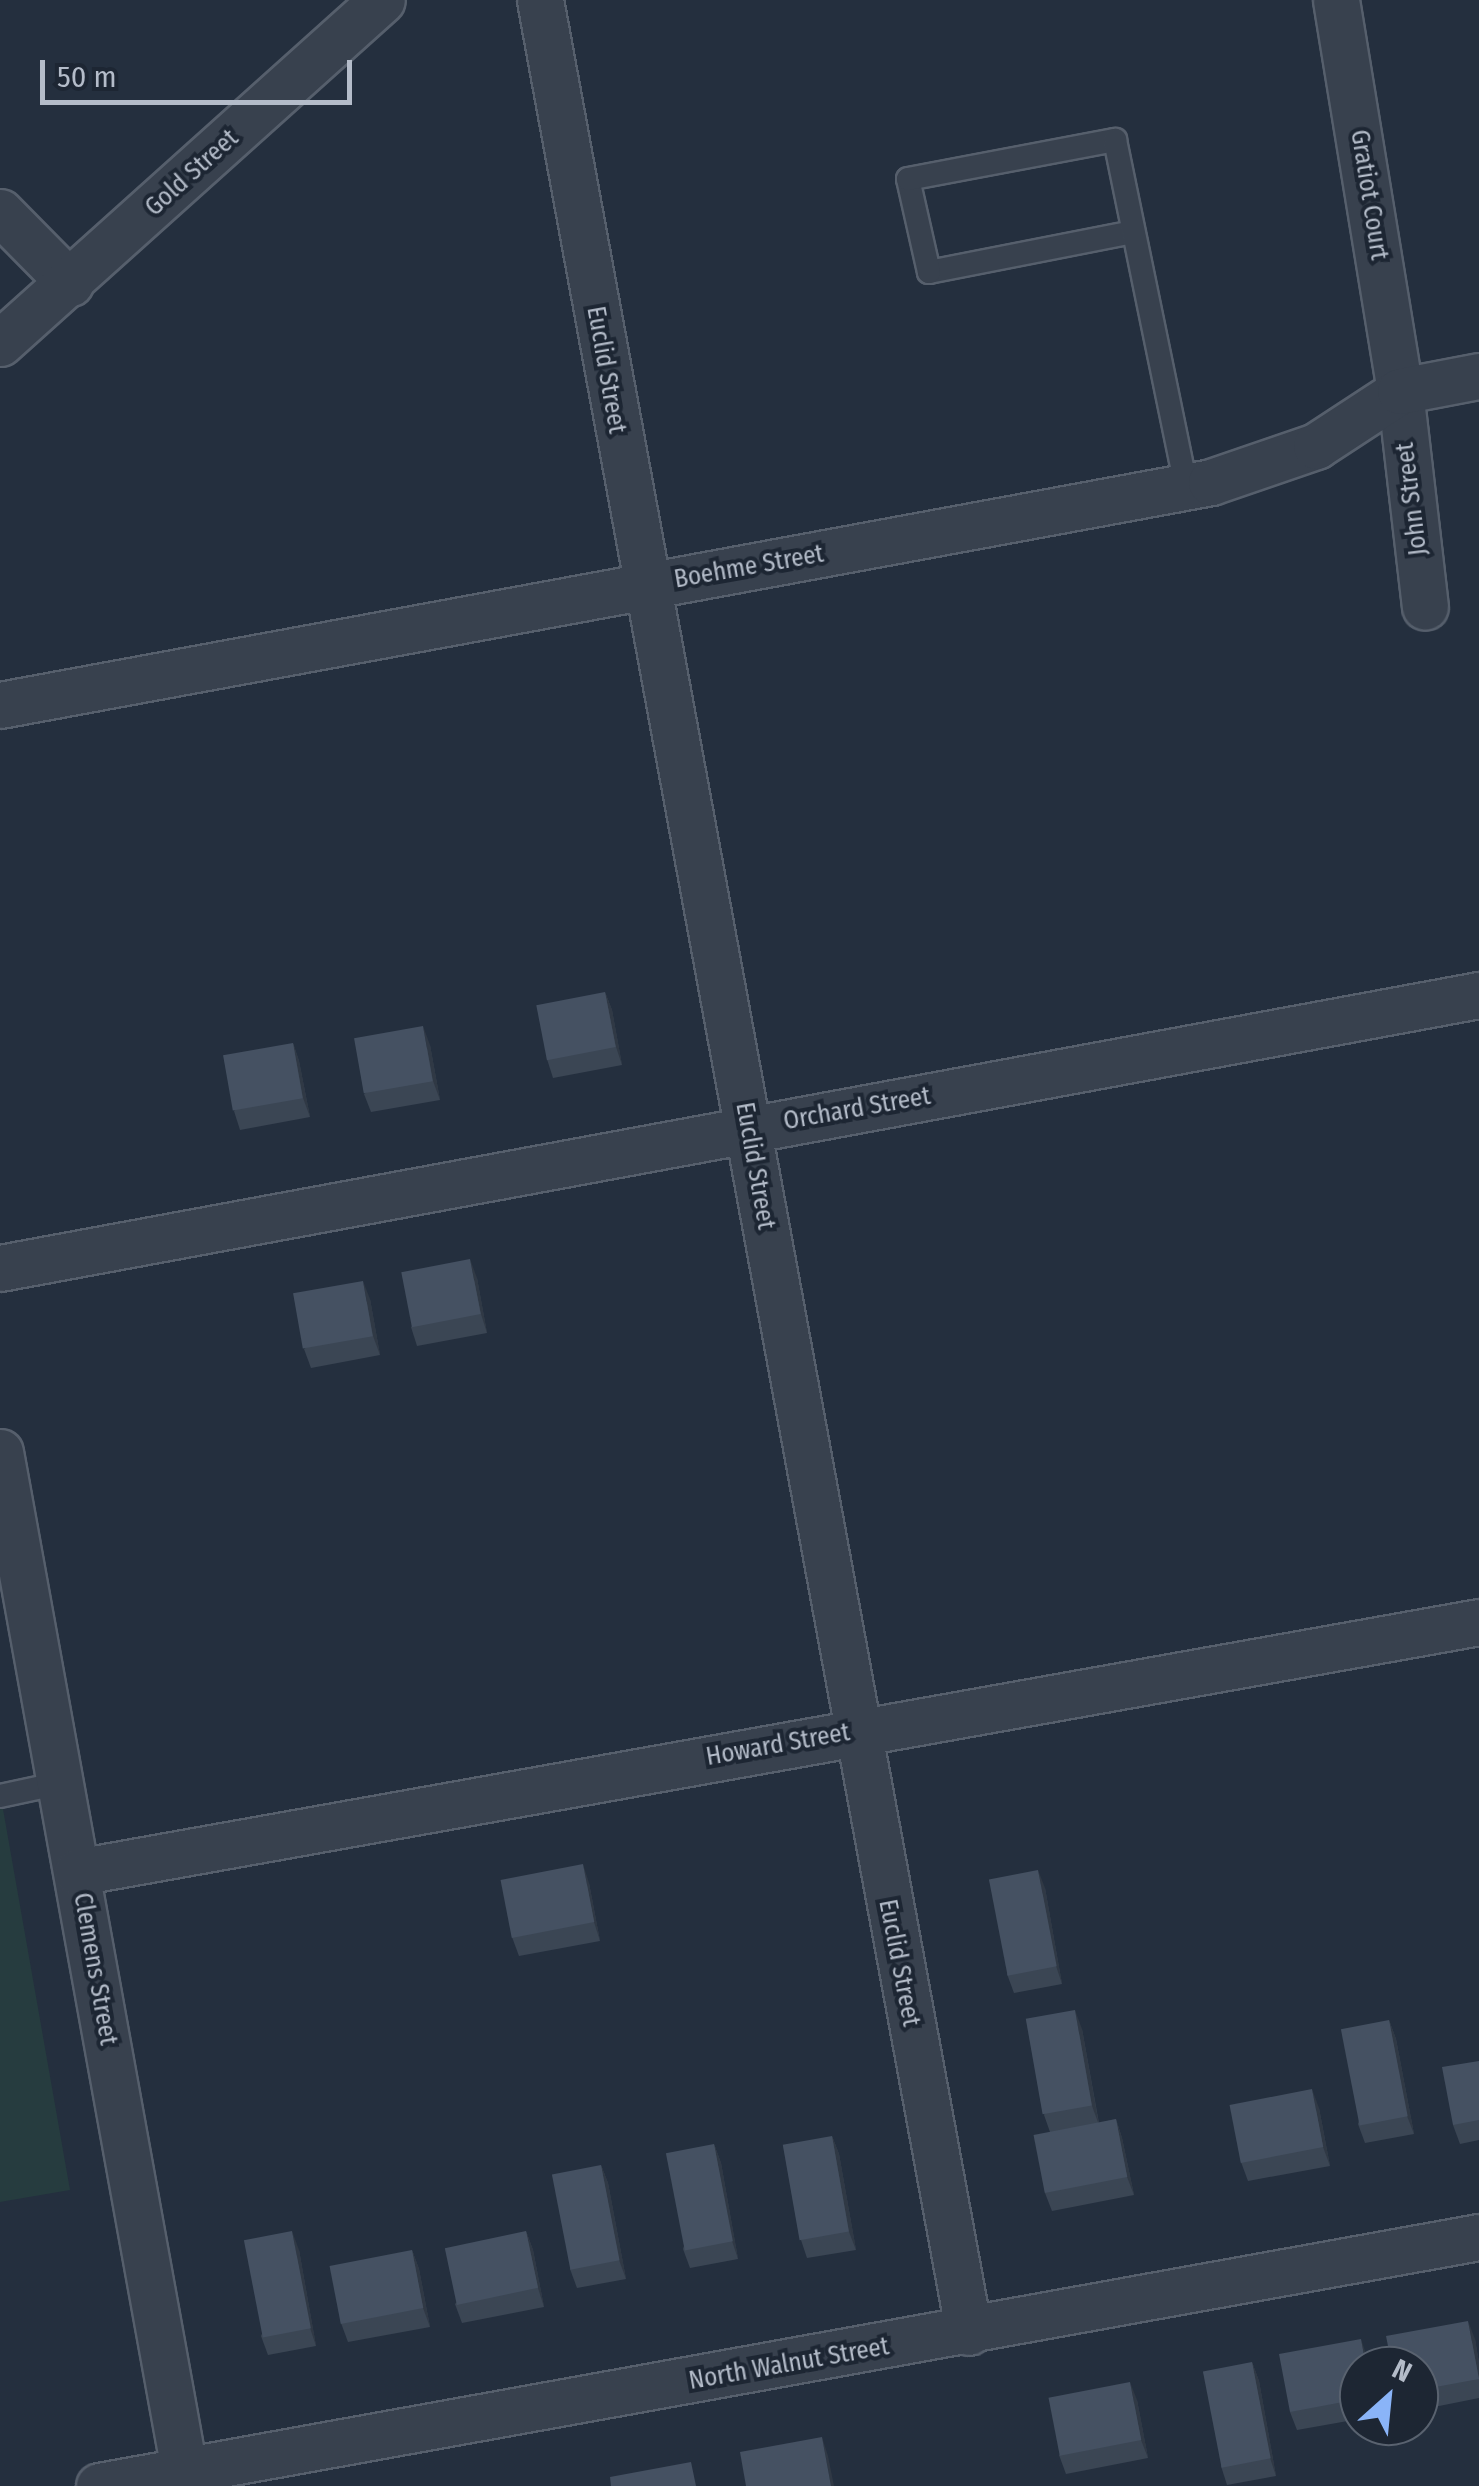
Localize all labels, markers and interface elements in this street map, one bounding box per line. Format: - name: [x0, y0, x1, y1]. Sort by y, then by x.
- scale bar: [45, 40, 358, 102]
- text: 50 m: [57, 59, 117, 95]
- street label: Gold Street: [139, 123, 245, 223]
- street label: Gratiot Court: [1344, 128, 1394, 262]
- street label: Euclid Street: [580, 304, 632, 436]
- street label: John Street: [1390, 441, 1434, 557]
- street label: Boehme Street: [672, 539, 826, 595]
- street label: Orchard Street: [781, 1081, 933, 1137]
- street label: Euclid Street: [729, 1100, 781, 1232]
- street label: Howard Street: [704, 1718, 852, 1772]
- street label: Clemens Street: [67, 1891, 123, 2047]
- street label: Euclid Street: [872, 1897, 926, 2029]
- street label: North Walnut Street: [687, 2332, 891, 2396]
- north arrow: [1339, 2346, 1439, 2446]
- text: N: [1387, 2352, 1417, 2389]

